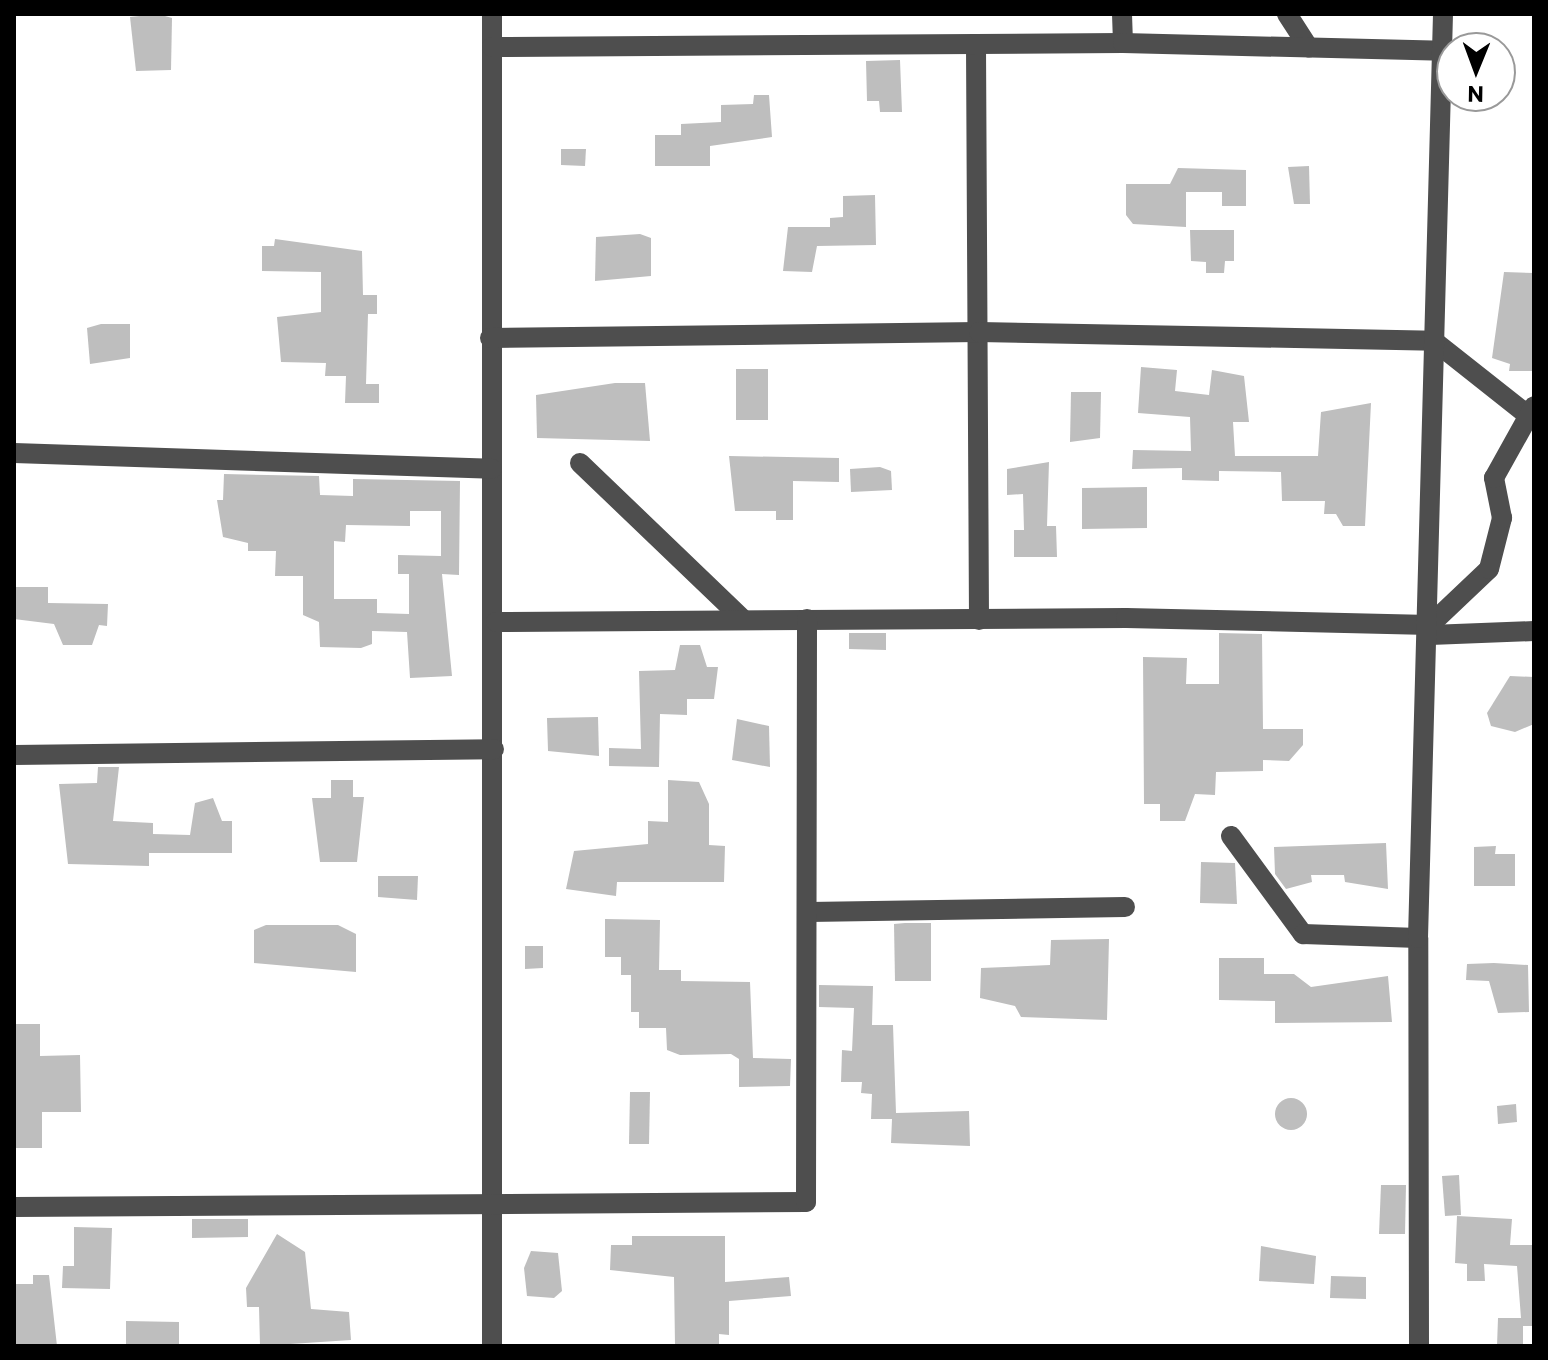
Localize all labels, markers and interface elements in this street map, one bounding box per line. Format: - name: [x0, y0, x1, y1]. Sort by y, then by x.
- north arrow: [1436, 32, 1516, 112]
- text: N: [1467, 81, 1484, 108]

